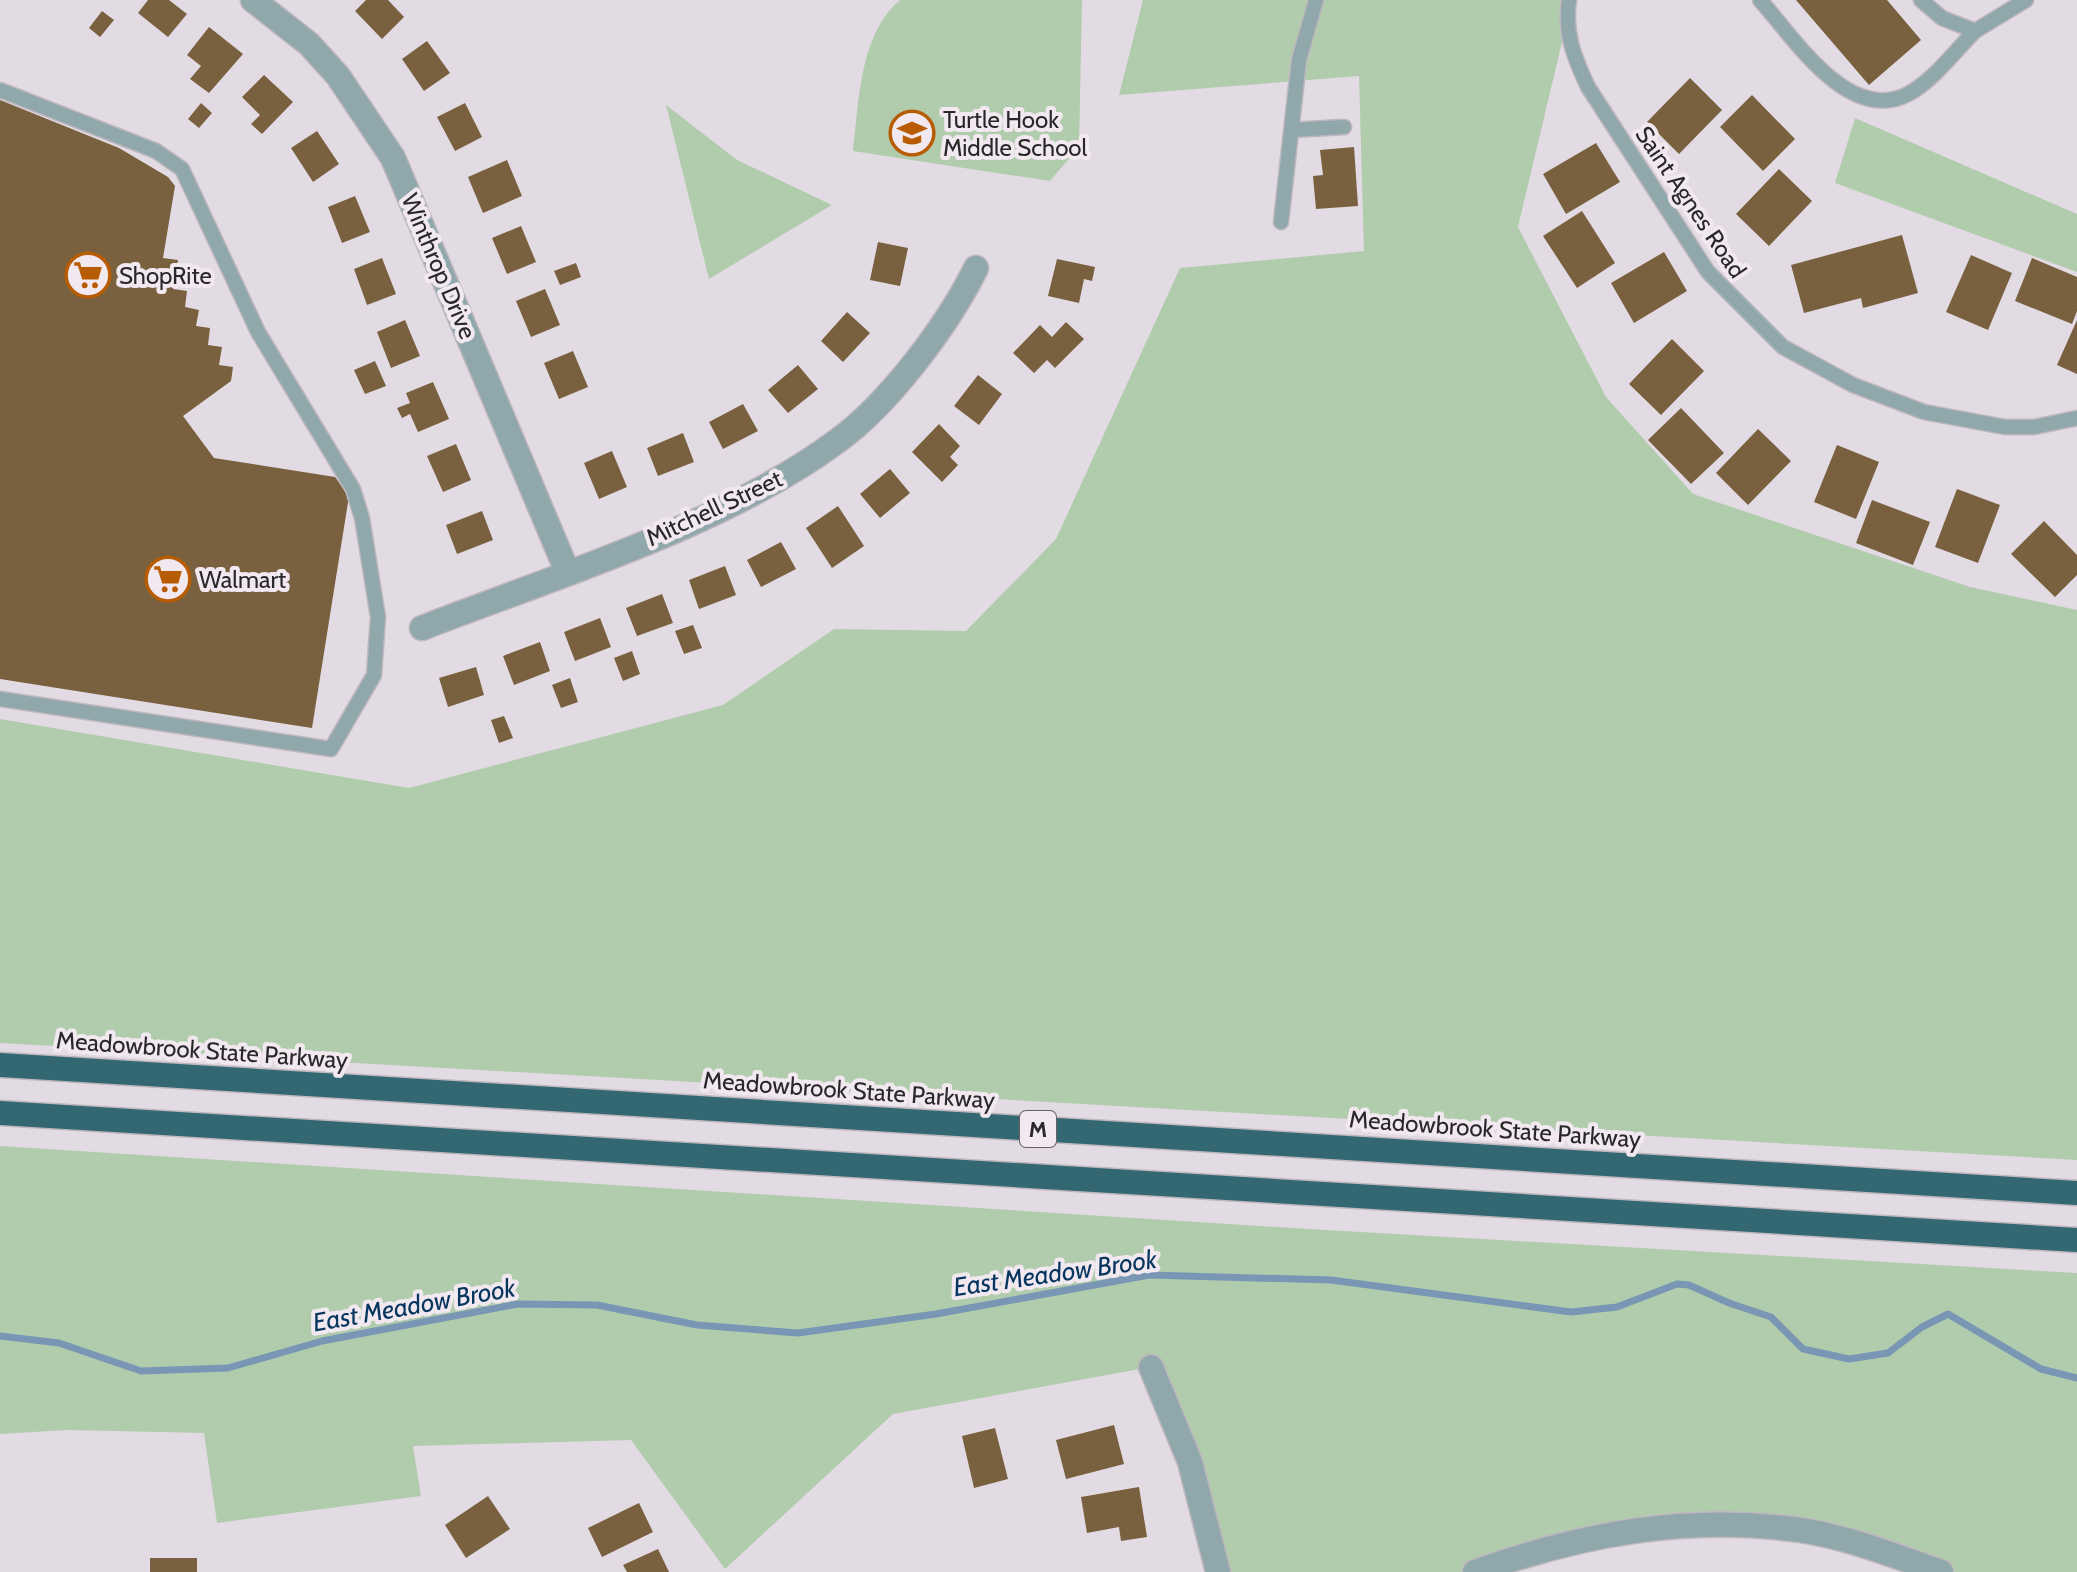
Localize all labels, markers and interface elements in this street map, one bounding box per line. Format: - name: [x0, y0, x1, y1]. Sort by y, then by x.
- place label: Turtle Hook Middle School: [943, 105, 1088, 162]
- school or university icon: Turtle Hook Middle School: [888, 109, 936, 157]
- street label: Saint Agnes Road: [1629, 121, 1753, 283]
- street label: Winthrop Drive: [395, 189, 483, 343]
- supermarket icon: ShopRite: [64, 251, 112, 299]
- place label: ShopRite: [119, 261, 212, 290]
- street label: Mitchell Street: [641, 464, 787, 552]
- supermarket icon: Walmart: [144, 555, 192, 603]
- place label: Walmart: [199, 565, 286, 594]
- street label: Meadowbrook State Parkway: [55, 1025, 349, 1075]
- street label: Meadowbrook State Parkway: [702, 1065, 996, 1115]
- street label: Meadowbrook State Parkway: [1348, 1104, 1642, 1154]
- road number: M: [1020, 1111, 1056, 1147]
- water label: East Meadow Brook: [951, 1243, 1160, 1303]
- water label: East Meadow Brook: [310, 1271, 519, 1339]

